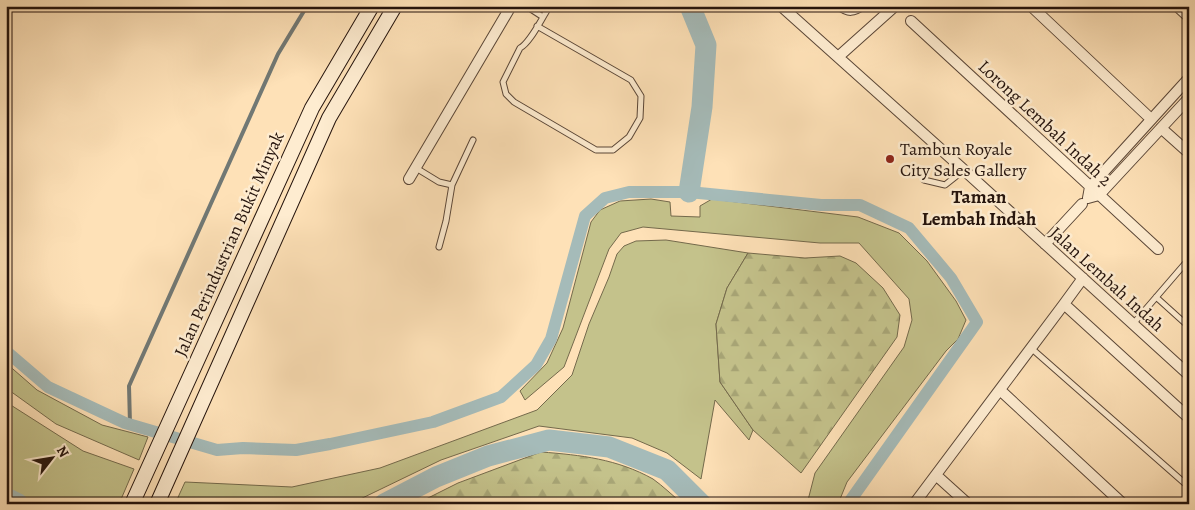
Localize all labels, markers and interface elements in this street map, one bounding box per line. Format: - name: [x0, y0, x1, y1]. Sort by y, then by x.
- street label: Lorong Lembah Indah 2: [973, 55, 1118, 192]
- street label: Jalan Perindustrian Bukit Minyak: [168, 128, 290, 360]
- place label: Tambun Royale City Sales Gallery: [900, 137, 1028, 182]
- marker: Tambun Royale City Sales Gallery: [884, 153, 896, 165]
- district label: Taman Lembah Indah: [922, 184, 1036, 232]
- street label: Jalan Lembah Indah: [1044, 221, 1170, 337]
- north arrow: [28, 432, 78, 482]
- text: N: [52, 442, 73, 461]

